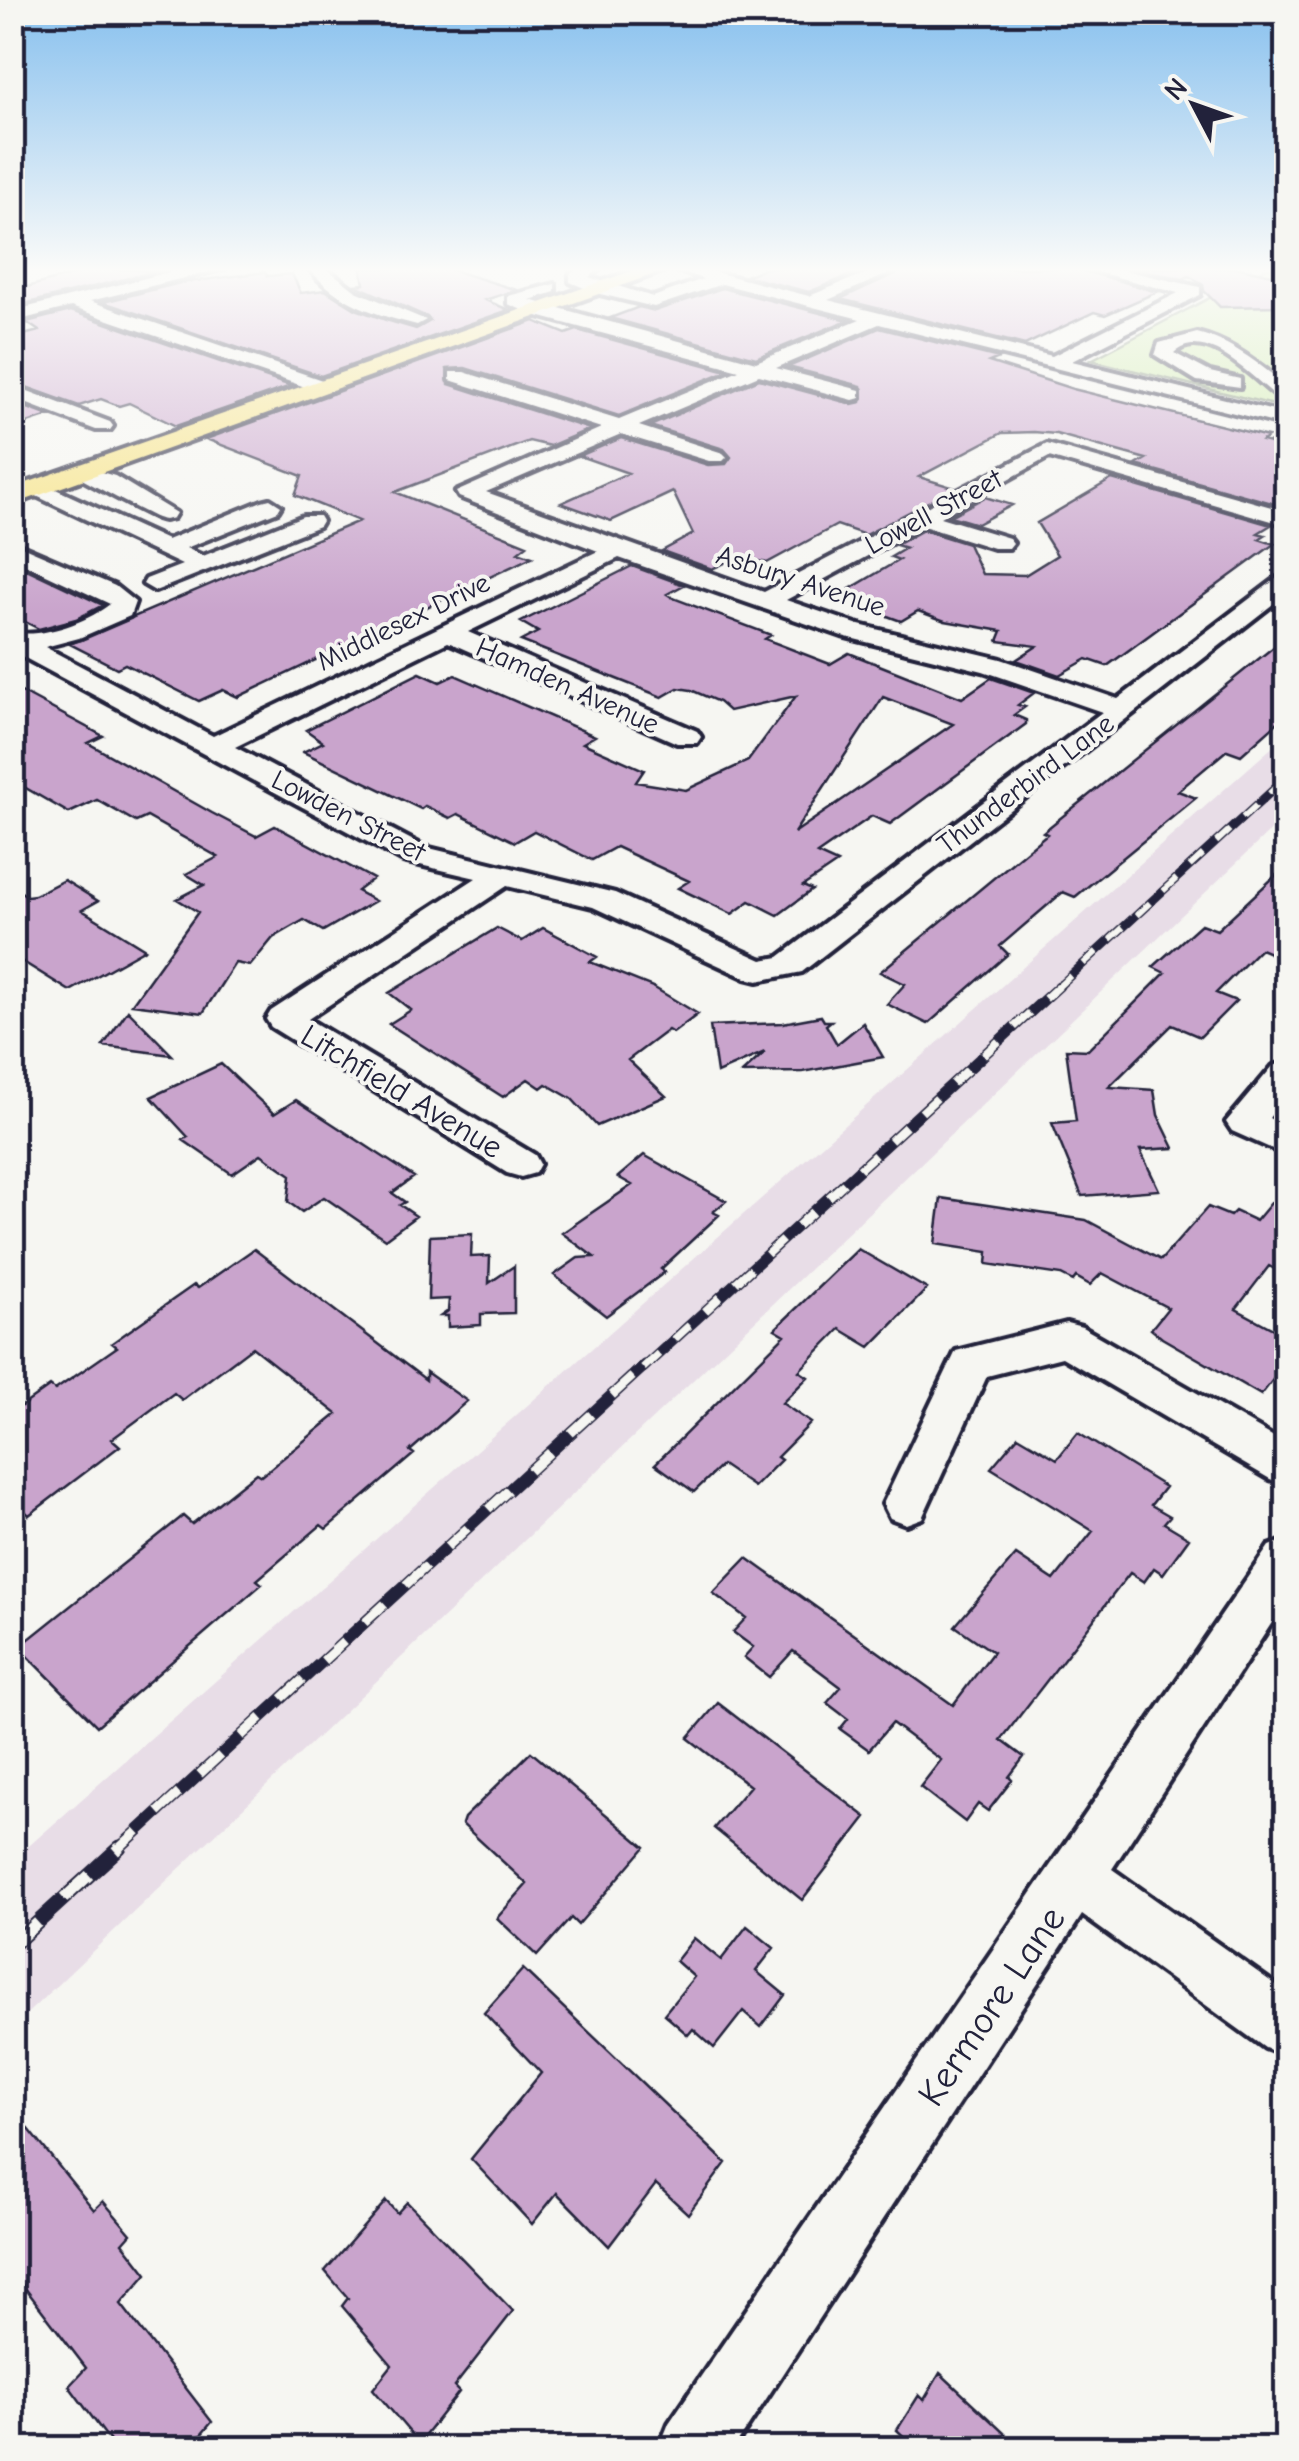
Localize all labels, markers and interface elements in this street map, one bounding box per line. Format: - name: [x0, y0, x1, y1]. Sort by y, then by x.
- north arrow: [1144, 55, 1244, 155]
- text: N: [1158, 72, 1194, 107]
- street label: Lowell Street: [860, 462, 1008, 561]
- street label: Asbury Avenue: [712, 539, 889, 623]
- street label: Middlesex Drive: [312, 566, 495, 678]
- street label: Hamden Avenue: [471, 631, 664, 741]
- street label: Thunderbird Lane: [931, 707, 1120, 861]
- street label: Lowden Street: [266, 763, 432, 869]
- street label: Litchfield Avenue: [294, 1017, 509, 1166]
- street label: Kermore Lane: [909, 1898, 1075, 2115]

